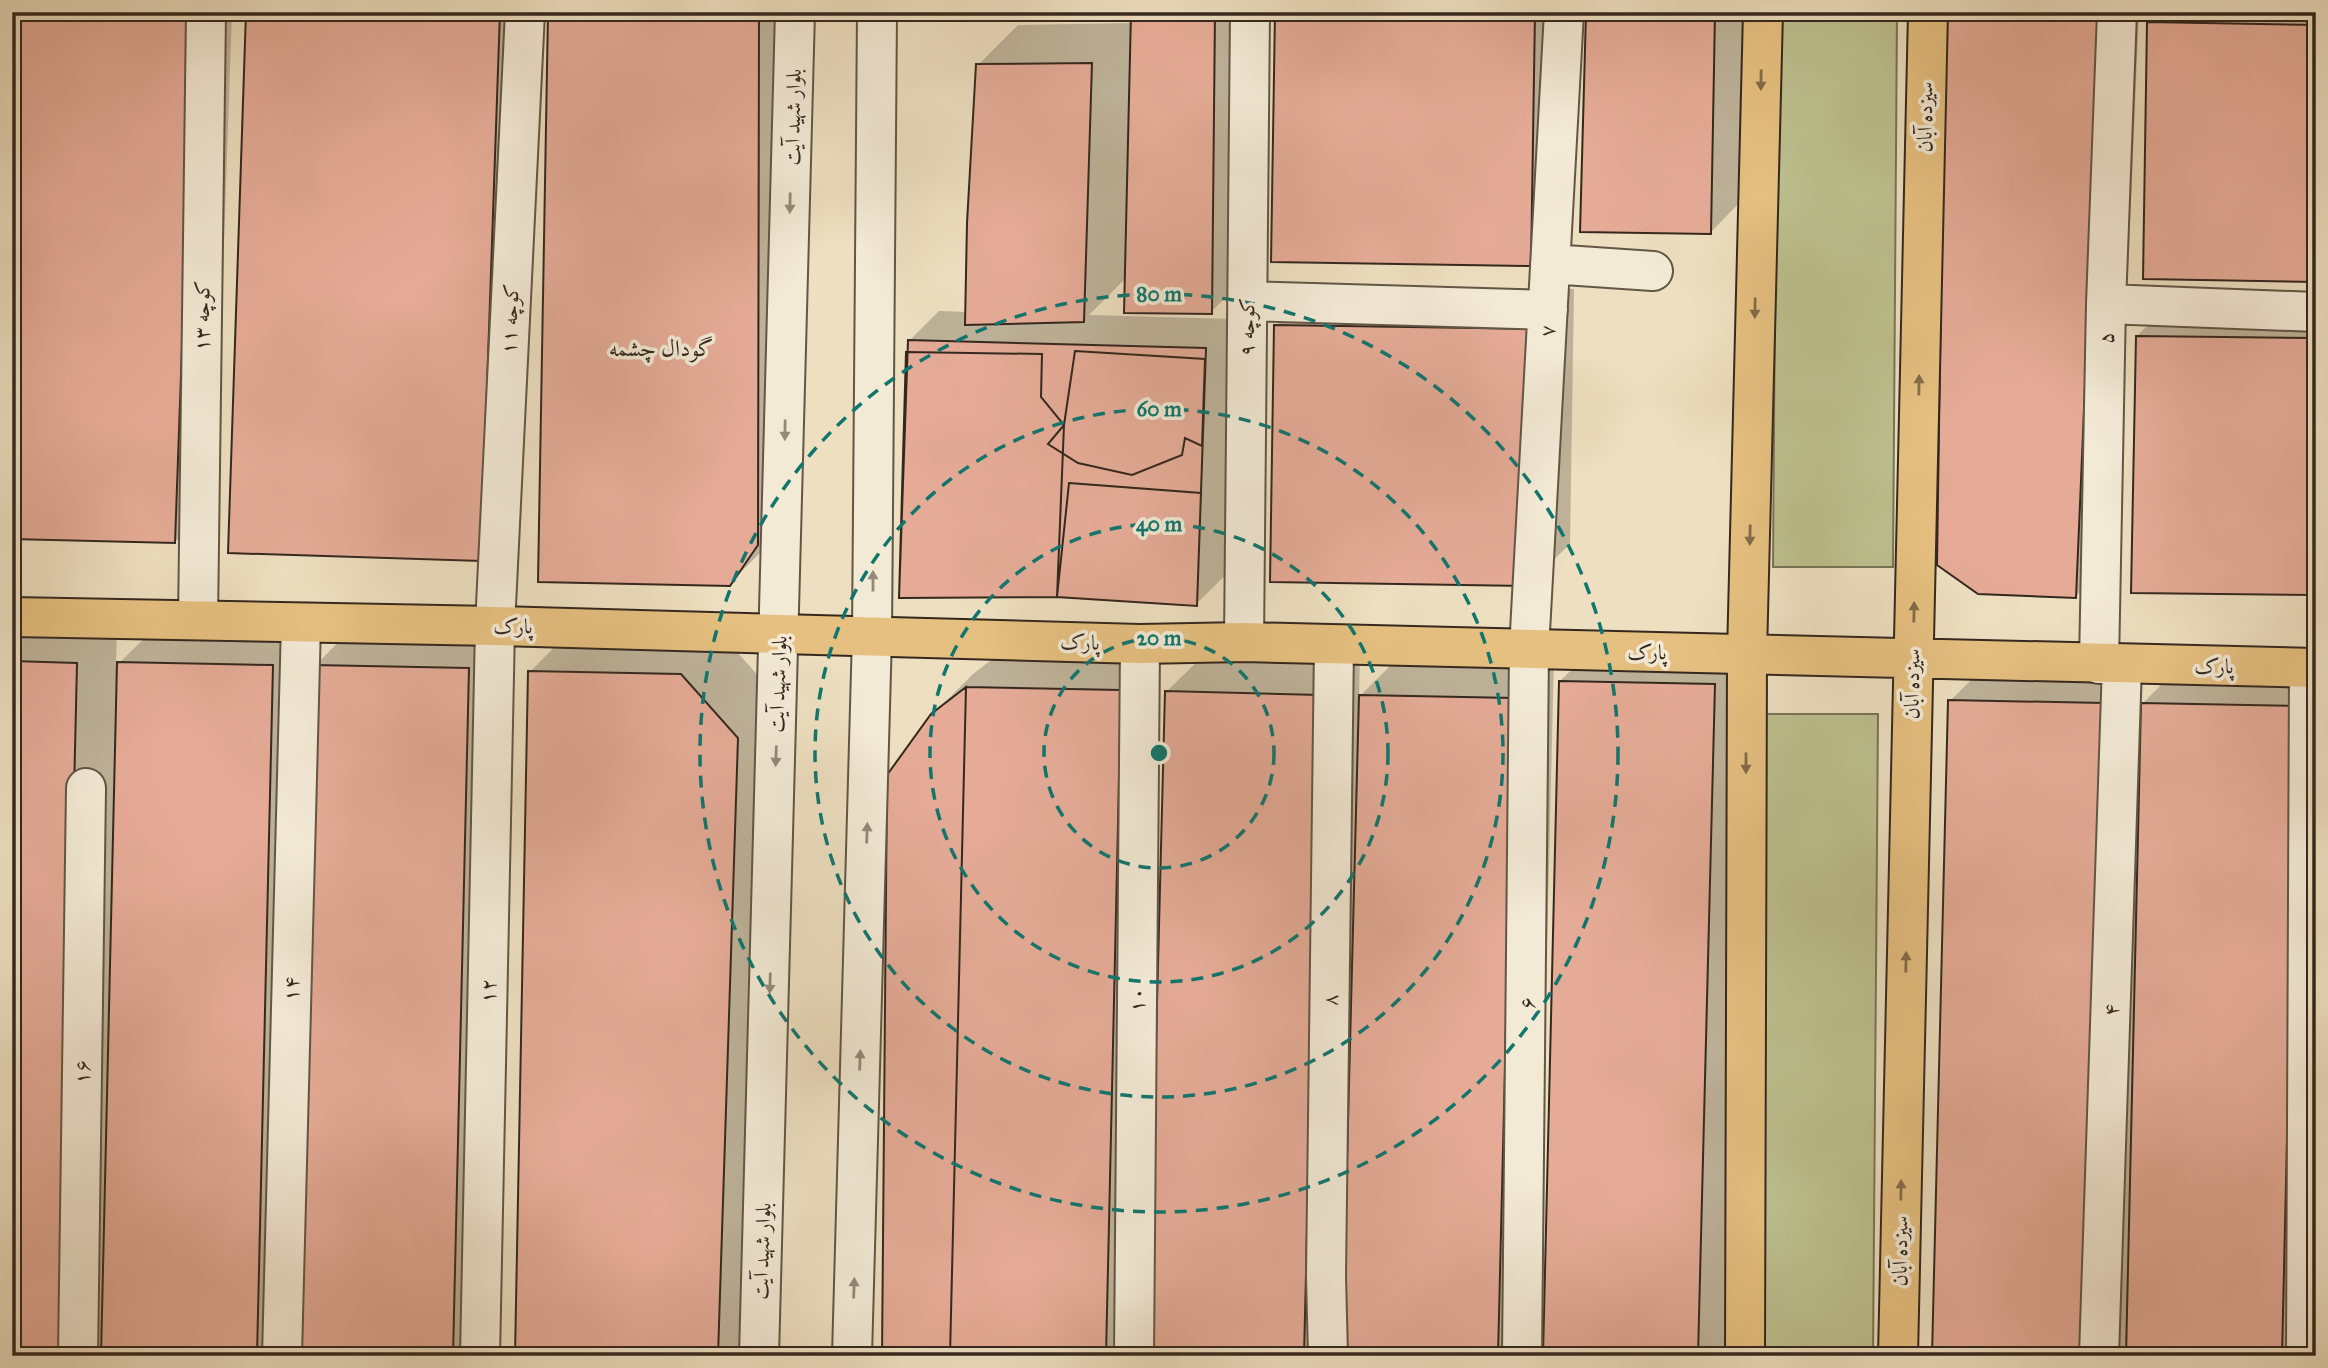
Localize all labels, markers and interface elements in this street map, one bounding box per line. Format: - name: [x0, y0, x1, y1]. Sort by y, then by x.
- street label: بلوار شهید آیت: [779, 68, 808, 166]
- one-way arrow: [1755, 70, 1767, 92]
- street label: سیزده آبان: [1911, 82, 1939, 152]
- one-way arrow: [785, 192, 796, 214]
- street label: کوچه ۱۳: [188, 280, 217, 352]
- text: 80 m: [1136, 281, 1182, 307]
- street label: کوچه ۱۱: [495, 283, 526, 355]
- street label: کوچه ۹: [1233, 297, 1262, 357]
- one-way arrow: [1750, 297, 1761, 319]
- street label: ۷: [1534, 324, 1560, 338]
- street label: ۵: [2093, 332, 2119, 344]
- district label: گودال چشمه: [609, 334, 713, 363]
- one-way arrow: [1914, 373, 1925, 395]
- text: 60 m: [1136, 396, 1182, 422]
- one-way arrow: [779, 420, 790, 442]
- text: 40 m: [1136, 511, 1182, 537]
- one-way arrow: [1744, 525, 1755, 547]
- one-way arrow: [867, 570, 879, 592]
- one-way arrow: [1908, 601, 1920, 623]
- street label: پارک: [493, 613, 534, 641]
- text: 20 m: [1137, 625, 1182, 651]
- street label: پارک: [1060, 628, 1101, 658]
- street label: بلوار شهید آیت: [763, 635, 794, 733]
- street label: پارک: [1627, 639, 1668, 667]
- street label: سیزده آبان: [1898, 649, 1926, 719]
- street label: پارک: [2194, 653, 2235, 681]
- centre of rings: [1147, 741, 1171, 765]
- one-way arrow: [770, 745, 782, 767]
- one-way arrow: [1740, 752, 1752, 774]
- one-way arrow: [861, 821, 872, 843]
- one-way arrow: [1901, 951, 1912, 973]
- one-way arrow: [764, 972, 775, 994]
- street label: ۱۴: [278, 976, 304, 1002]
- street label: ۱۲: [475, 978, 501, 1004]
- street label: ۱۰: [1124, 987, 1150, 1013]
- street label: ۸: [1317, 994, 1343, 1006]
- street label: ۶: [1514, 997, 1540, 1009]
- street label: ۴: [2098, 1003, 2124, 1017]
- one-way arrow: [855, 1049, 866, 1071]
- street label: ۱۶: [69, 1059, 95, 1085]
- one-way arrow: [1896, 1178, 1907, 1200]
- street label: بلوار شهید آیت: [747, 1202, 778, 1300]
- street label: سیزده آبان: [1886, 1216, 1914, 1286]
- one-way arrow: [848, 1276, 859, 1298]

